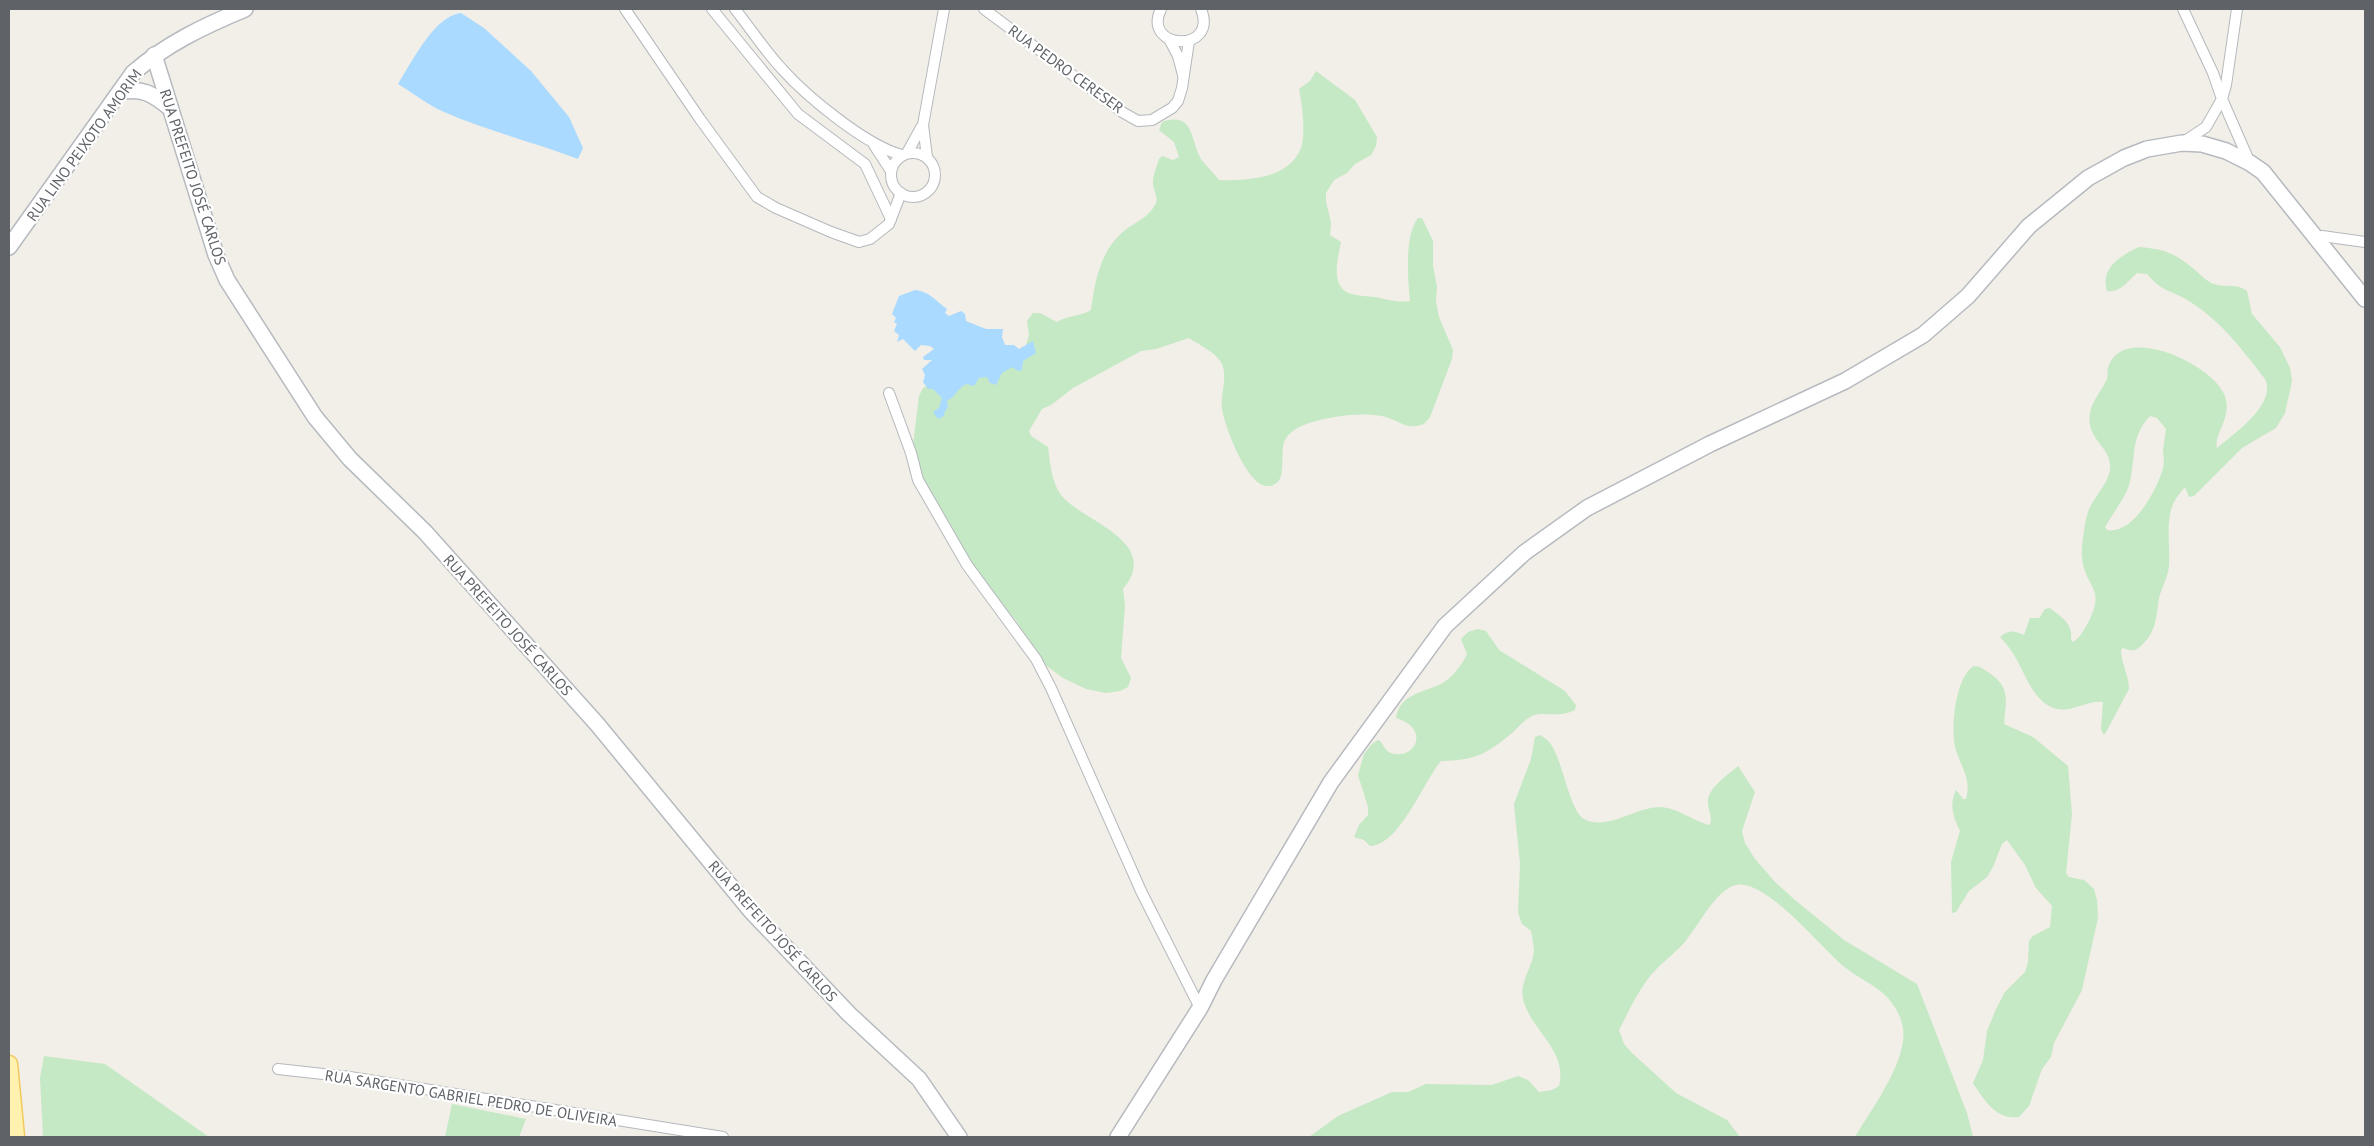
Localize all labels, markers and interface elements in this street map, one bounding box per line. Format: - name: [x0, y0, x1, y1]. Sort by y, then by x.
- street label: RUA PEDRO CERESER: [1005, 21, 1128, 117]
- street label: RUA LINO PEIXOTO AMORIM: [22, 65, 146, 225]
- street label: RUA PREFEITO JOSÉ CARLOS: [156, 87, 230, 267]
- street label: RUA PREFEITO JOSÉ CARLOS: [439, 550, 577, 700]
- street label: RUA PREFEITO JOSÉ CARLOS: [704, 856, 842, 1006]
- street label: RUA SARGENTO GABRIEL PEDRO DE OLIVEIRA: [324, 1066, 619, 1131]

